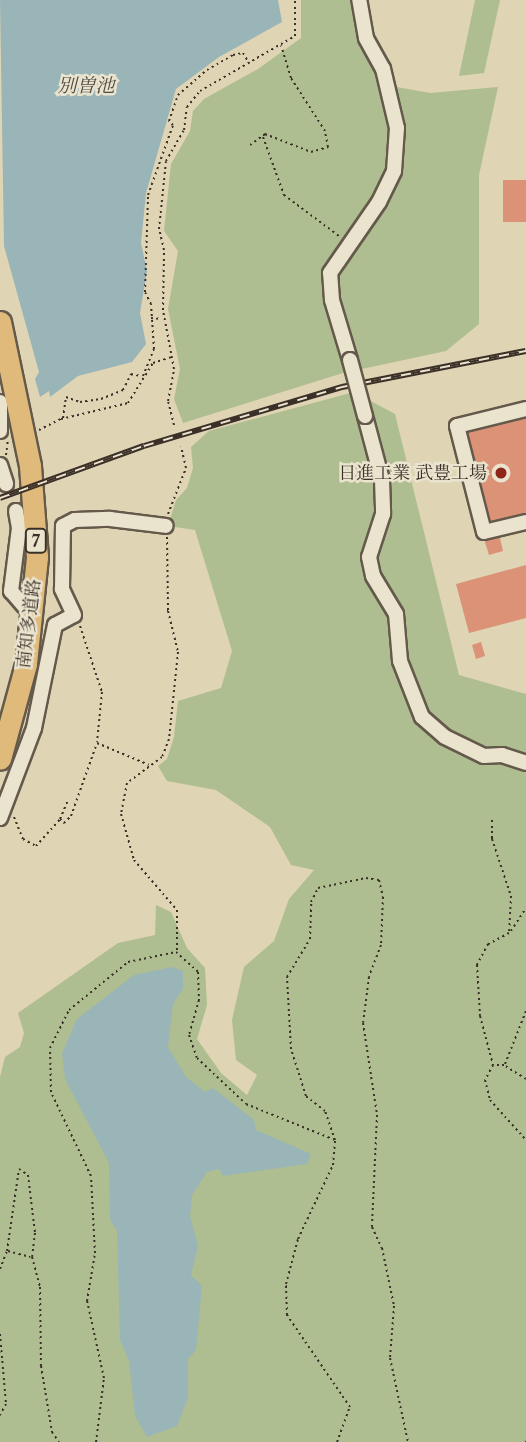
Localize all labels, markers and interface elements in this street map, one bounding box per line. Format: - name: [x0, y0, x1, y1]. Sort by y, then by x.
- water label: 別曽池: [58, 75, 114, 97]
- place label: 日進工業 武豊工場: [338, 462, 487, 484]
- marker: 日進工業 武豊工場: [493, 465, 509, 481]
- road number: 7: [24, 528, 48, 554]
- street label: 南知多道路: [13, 578, 45, 670]

